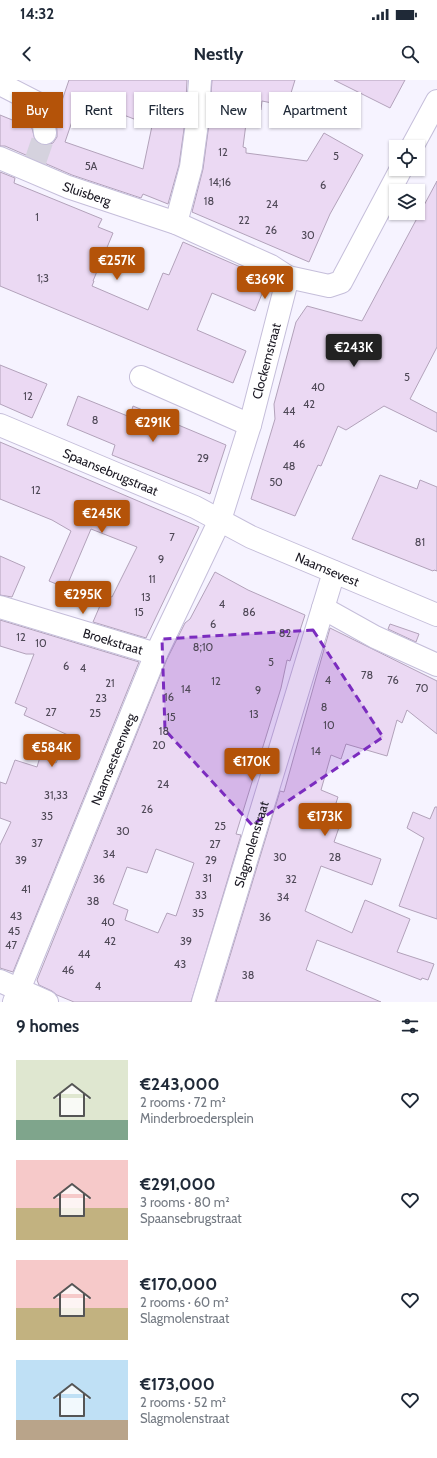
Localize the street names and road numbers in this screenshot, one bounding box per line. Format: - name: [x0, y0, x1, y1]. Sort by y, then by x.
- street label: Sluisberg: [60, 178, 114, 209]
- street label: Clockemstraat: [248, 321, 284, 401]
- street label: Spaansebrugstraat: [61, 444, 161, 499]
- street label: Naamsevest: [293, 549, 362, 590]
- street label: Broekstraat: [81, 624, 145, 658]
- street label: Naamsesteenweg: [87, 710, 139, 807]
- street label: Slagmolenstraat: [230, 798, 272, 889]

